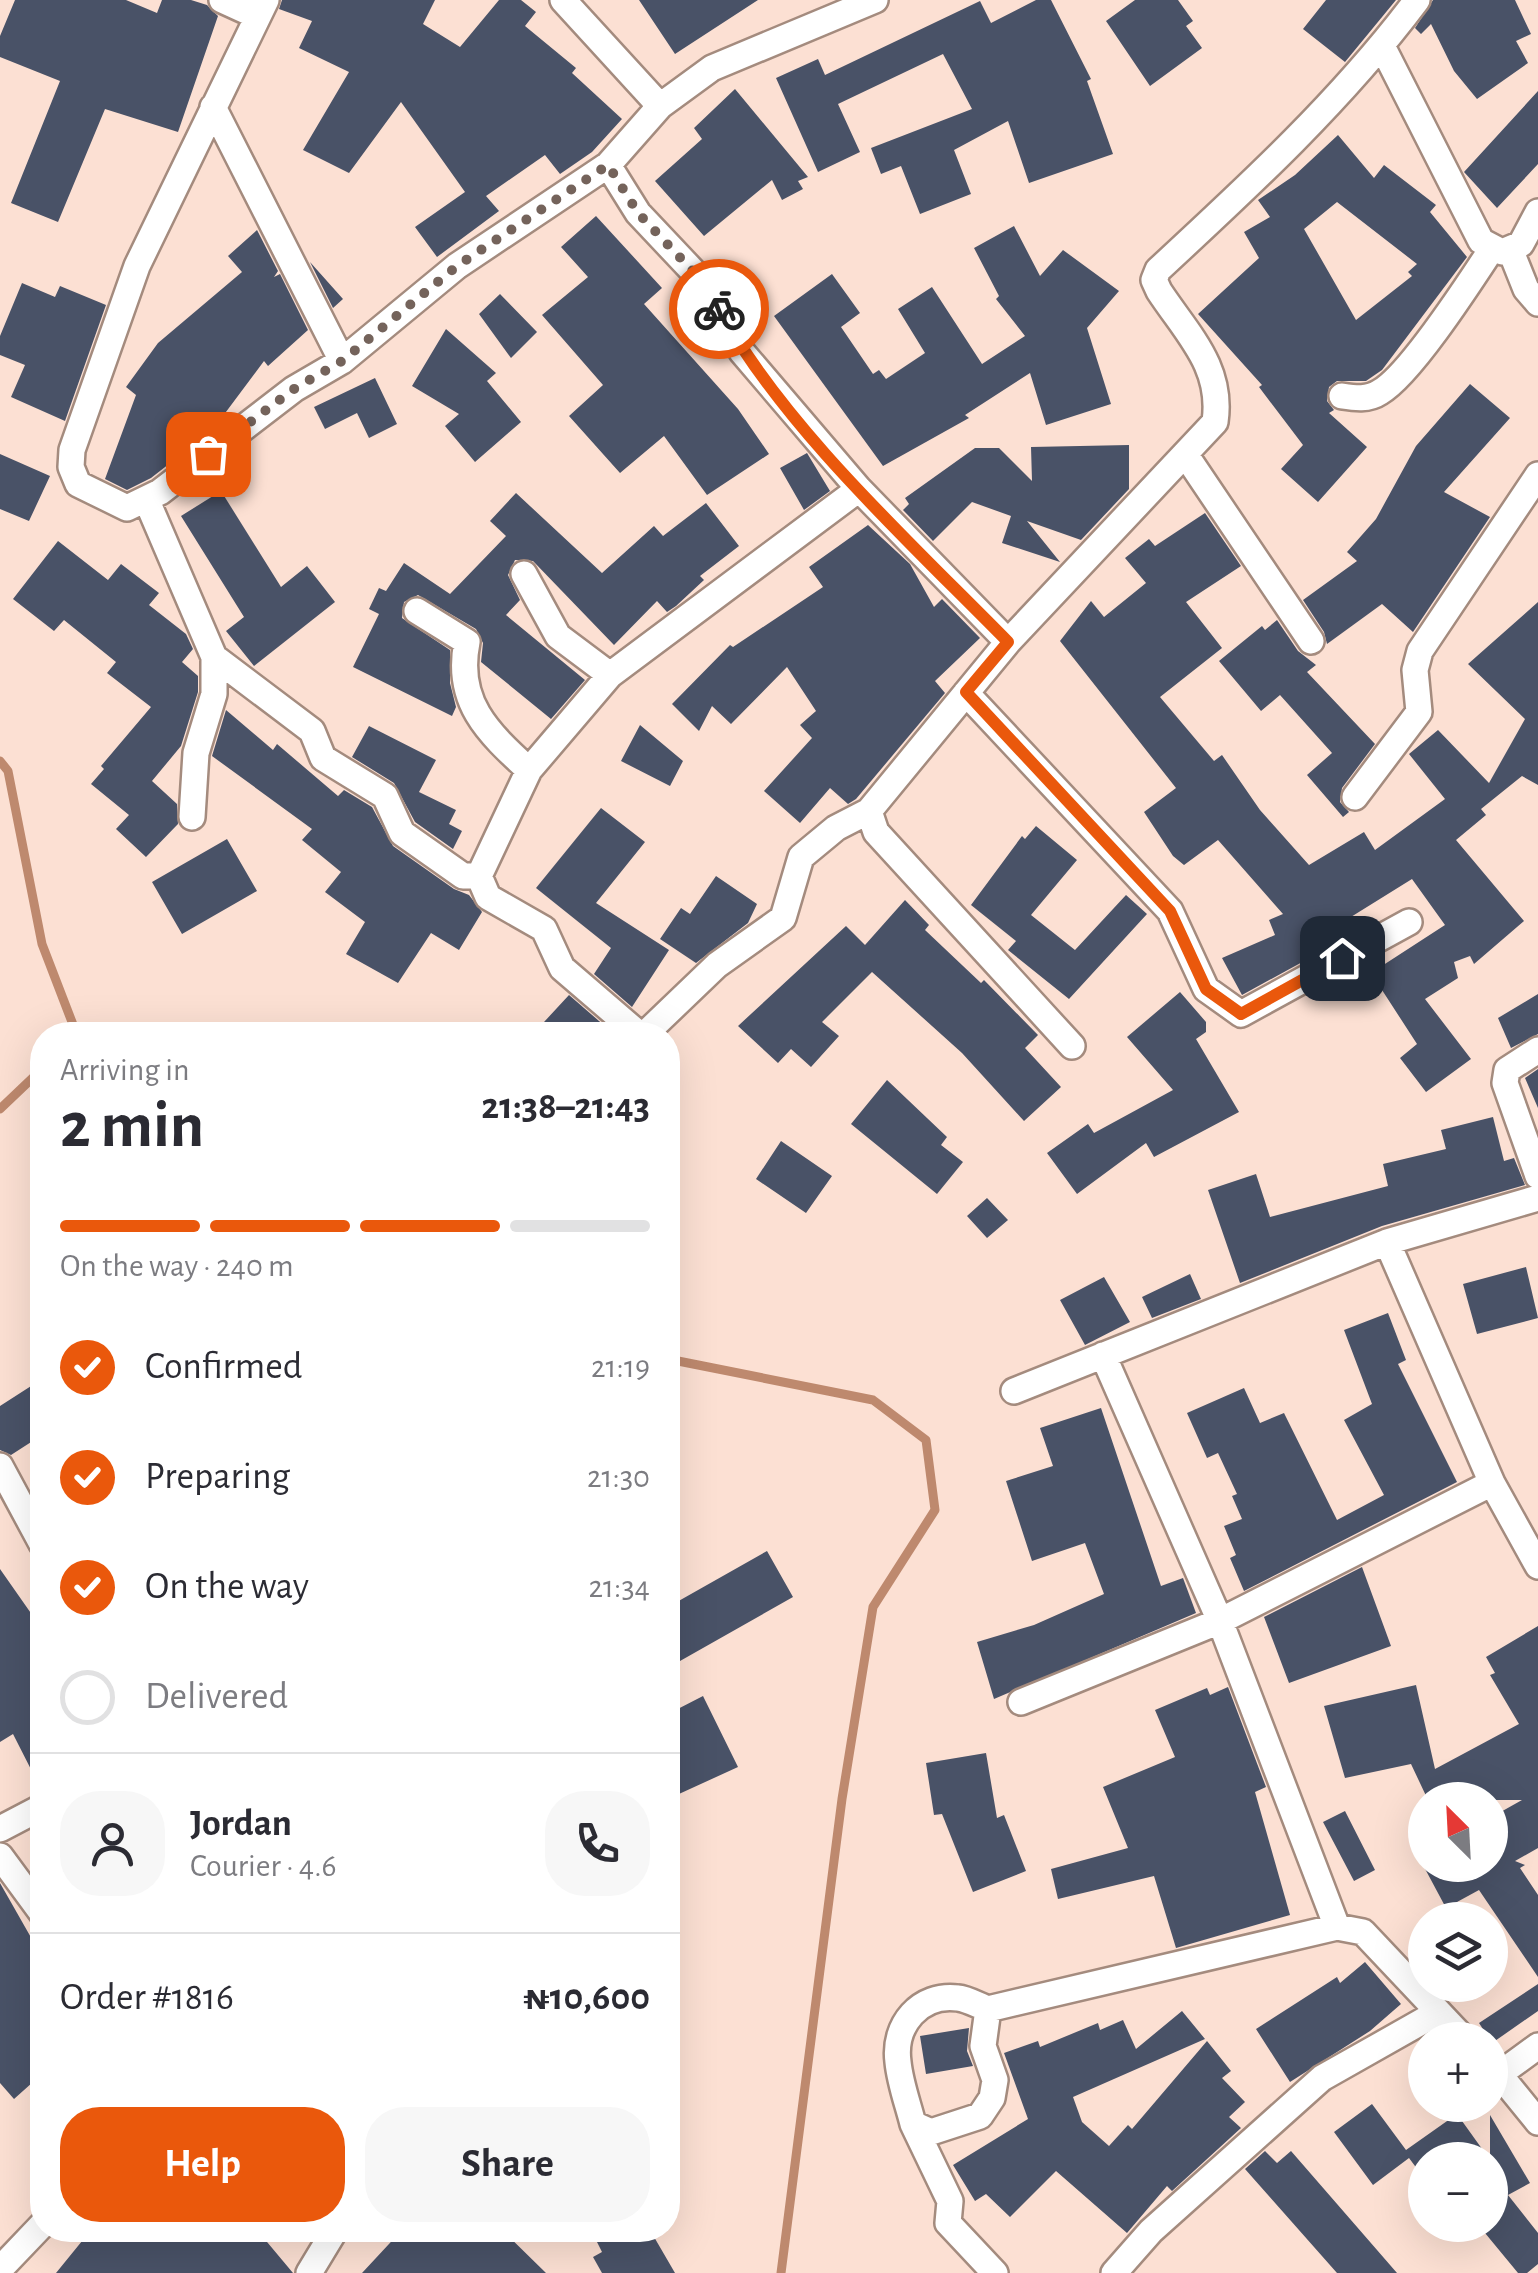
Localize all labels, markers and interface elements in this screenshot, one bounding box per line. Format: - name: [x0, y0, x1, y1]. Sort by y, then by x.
- courier: [669, 259, 769, 359]
- icon: bike: [692, 282, 747, 337]
- pin: [166, 412, 251, 497]
- icon: bag: [181, 427, 236, 482]
- pin: [1300, 916, 1385, 1001]
- icon: home: [1315, 931, 1370, 986]
- text: Arriving in: [60, 1054, 189, 1086]
- text: 21:38–21:43: [481, 1088, 650, 1126]
- text: 2 min: [60, 1094, 204, 1159]
- text: On the way · 240 m: [60, 1250, 294, 1282]
- icon: check: [60, 1340, 115, 1395]
- text: Confirmed: [145, 1348, 302, 1386]
- text: 21:19: [591, 1351, 650, 1383]
- icon: check: [60, 1450, 115, 1505]
- text: Preparing: [145, 1458, 290, 1496]
- text: 21:30: [587, 1461, 650, 1493]
- icon: check: [60, 1560, 115, 1615]
- text: On the way: [145, 1568, 309, 1606]
- text: 21:34: [589, 1571, 650, 1603]
- text: Delivered: [145, 1678, 288, 1716]
- north arrow: [1408, 1782, 1508, 1882]
- map controls: [1408, 1782, 1508, 2242]
- button: person: [60, 1791, 165, 1896]
- button: phone: [545, 1791, 650, 1896]
- text: Jordan: [190, 1805, 292, 1843]
- text: Courier · 4.6: [190, 1850, 337, 1882]
- button: layers: [1408, 1902, 1508, 2002]
- text: Order #1816: [60, 1979, 234, 2017]
- text: ₦10,600: [523, 1979, 650, 2017]
- button: +: [1408, 2022, 1508, 2122]
- button: Help: [60, 2107, 345, 2222]
- button: Share: [365, 2107, 650, 2222]
- button: −: [1408, 2142, 1508, 2242]

